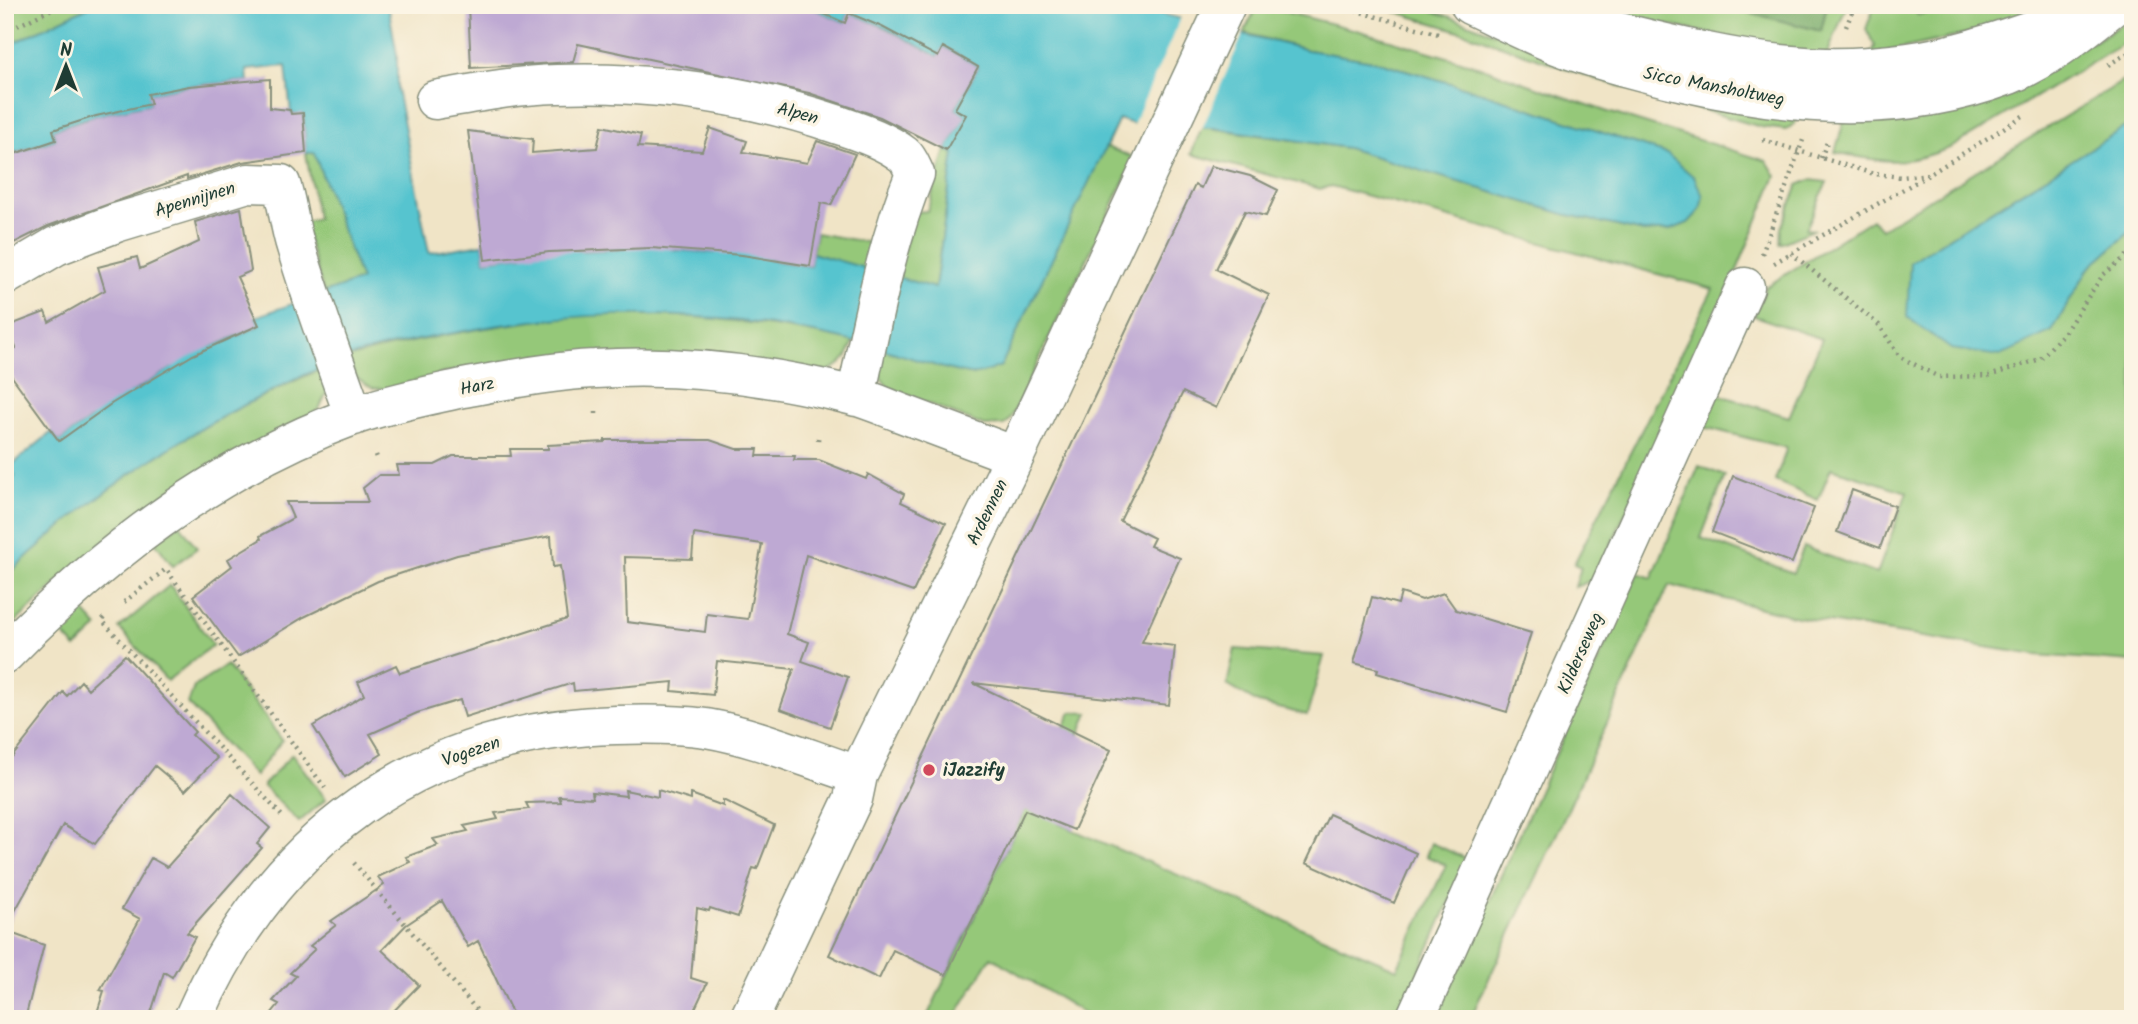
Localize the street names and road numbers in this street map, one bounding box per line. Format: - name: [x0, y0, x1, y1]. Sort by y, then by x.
- street label: Sicco Mansholtweg: [1641, 60, 1787, 115]
- street label: Alpen: [774, 95, 821, 134]
- street label: Apennijnen: [152, 174, 239, 226]
- street label: Harz: [458, 370, 497, 405]
- street label: Ardennen: [960, 474, 1017, 551]
- street label: Kilderseweg: [1550, 608, 1612, 699]
- street label: Vogezen: [438, 729, 505, 776]

